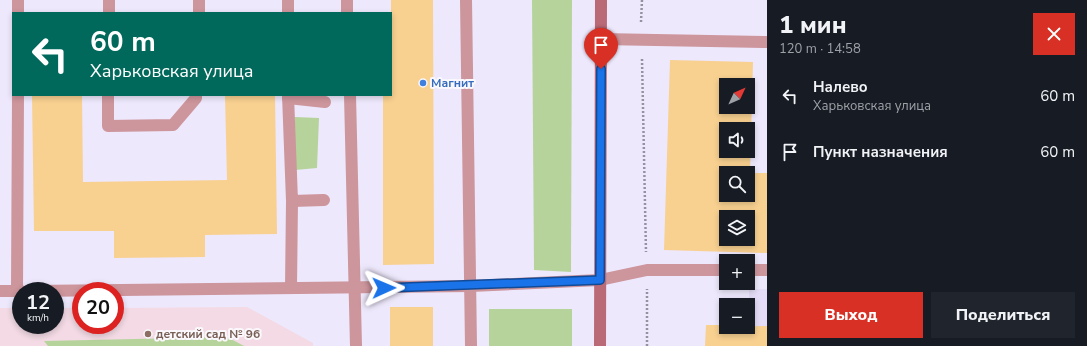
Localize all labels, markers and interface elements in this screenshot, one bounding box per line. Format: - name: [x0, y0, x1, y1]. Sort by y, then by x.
- text: 1 мин: [779, 9, 847, 41]
- button: close: [1033, 13, 1075, 55]
- text: 60 m: [90, 23, 156, 61]
- icon: left: [24, 28, 76, 80]
- pin: [584, 28, 618, 69]
- icon: arrive: [590, 34, 612, 56]
- text: 120 m · 14:58: [779, 40, 861, 58]
- text: Харьковская улица: [90, 59, 253, 83]
- place label: Магнит: [431, 75, 474, 91]
- text: Налево: [813, 77, 868, 97]
- marker: Магнит: [418, 78, 428, 88]
- north arrow: [719, 78, 755, 114]
- map controls: [719, 78, 755, 334]
- icon: left: [779, 85, 801, 107]
- text: 60 m: [1040, 86, 1075, 106]
- text: Харьковская улица: [813, 97, 931, 115]
- button: sound: [719, 122, 755, 158]
- icon: arrive: [779, 141, 801, 163]
- text: Пункт назначения: [813, 142, 948, 162]
- text: 60 m: [1040, 142, 1075, 162]
- button: search: [719, 166, 755, 202]
- button: layers: [719, 210, 755, 246]
- button: +: [719, 254, 755, 290]
- position arrow: [363, 267, 405, 309]
- speed limit sign: 20: [72, 282, 124, 334]
- text: 12: [26, 289, 50, 316]
- button: Выход: [779, 292, 923, 338]
- button: Поделиться: [931, 292, 1075, 338]
- button: −: [719, 298, 755, 334]
- text: km/h: [27, 311, 49, 325]
- place label: детский сад № 96: [156, 326, 260, 342]
- marker: детский сад № 96: [143, 329, 153, 339]

